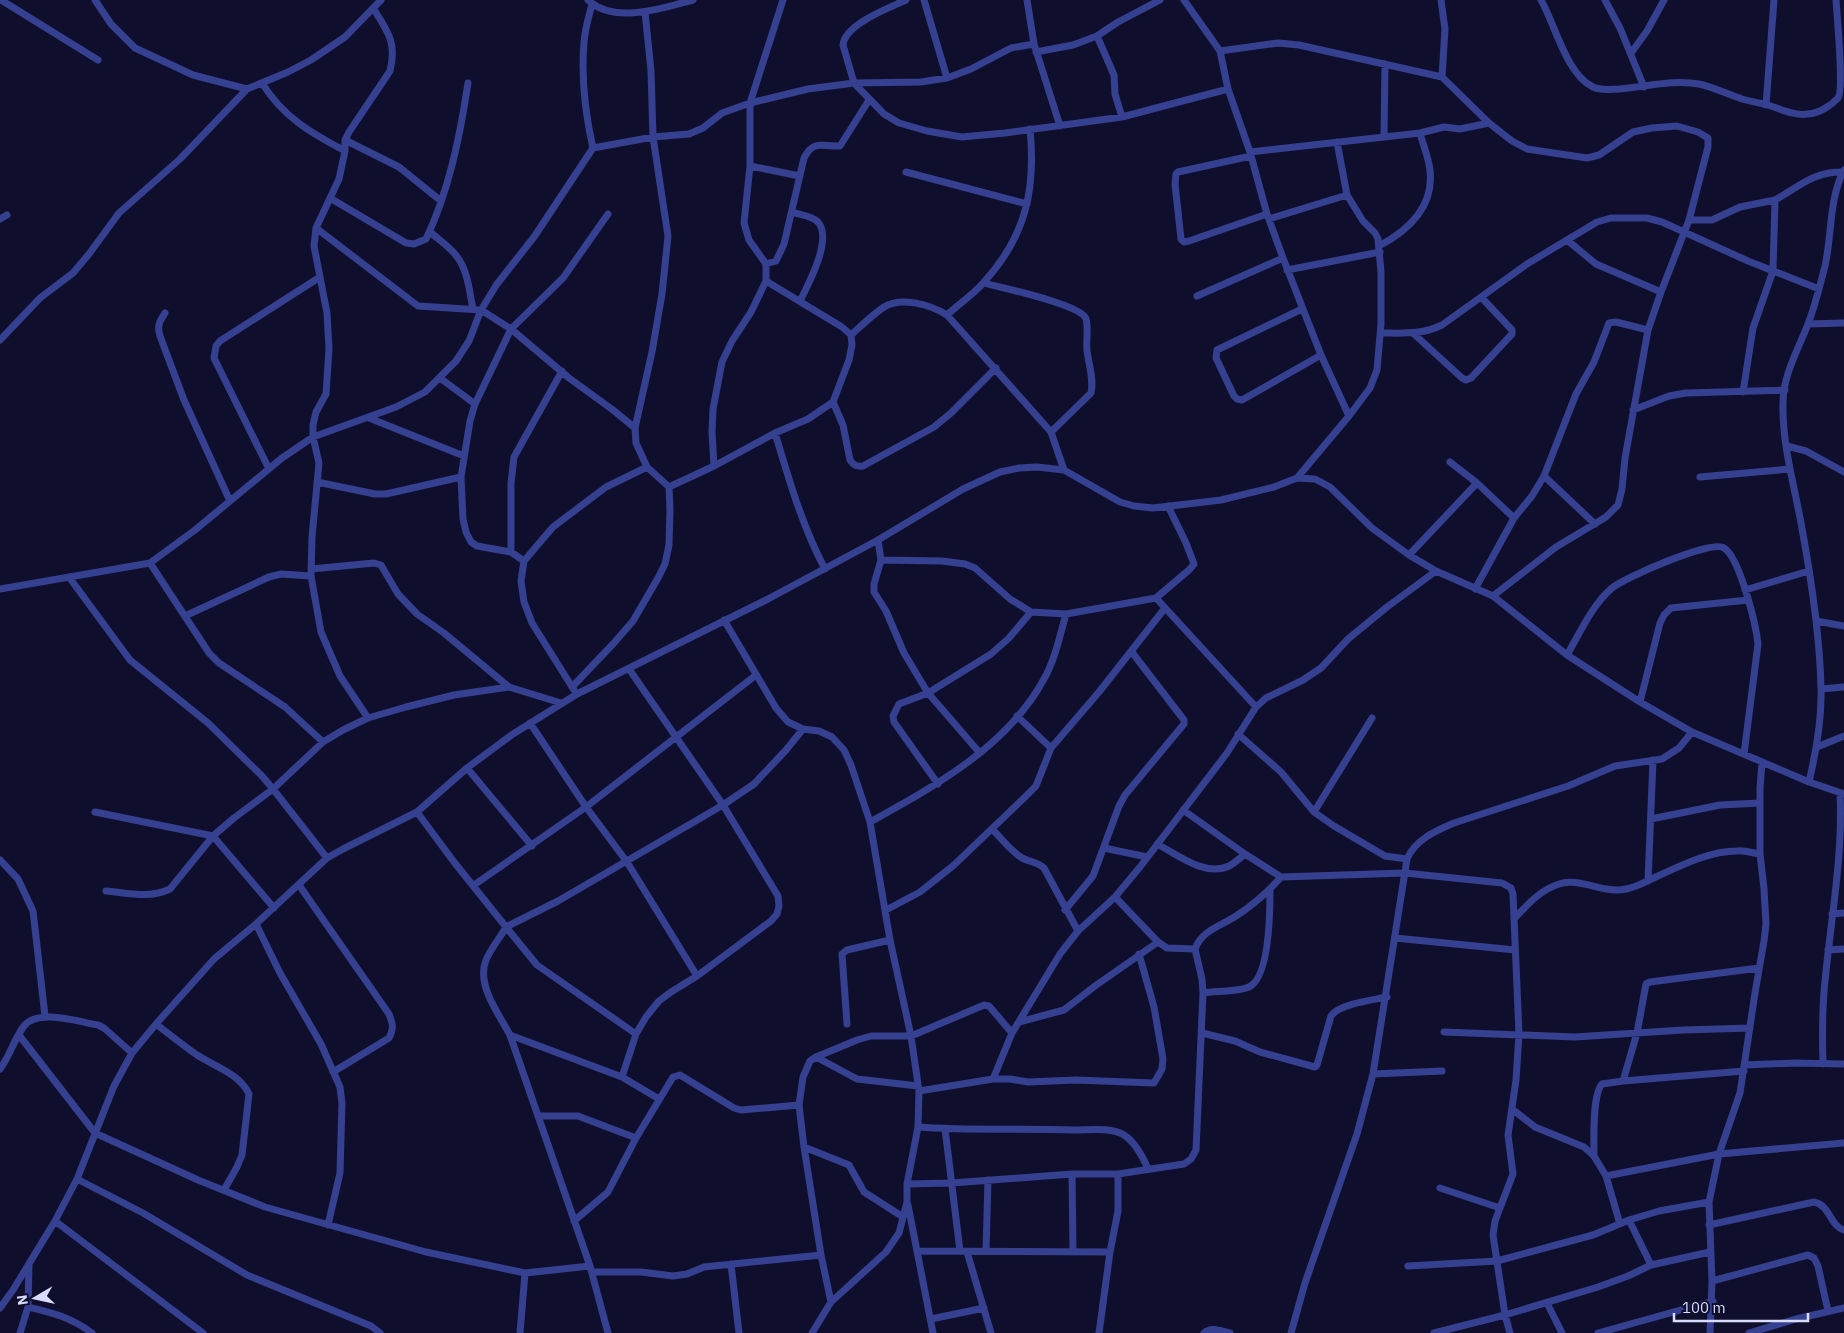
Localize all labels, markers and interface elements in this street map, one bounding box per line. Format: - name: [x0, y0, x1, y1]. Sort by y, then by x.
- north arrow: [10, 1273, 60, 1323]
- scale bar: [1674, 1290, 1808, 1322]
- text: N: [12, 1294, 32, 1306]
- text: 100 m: [1682, 1298, 1726, 1317]

